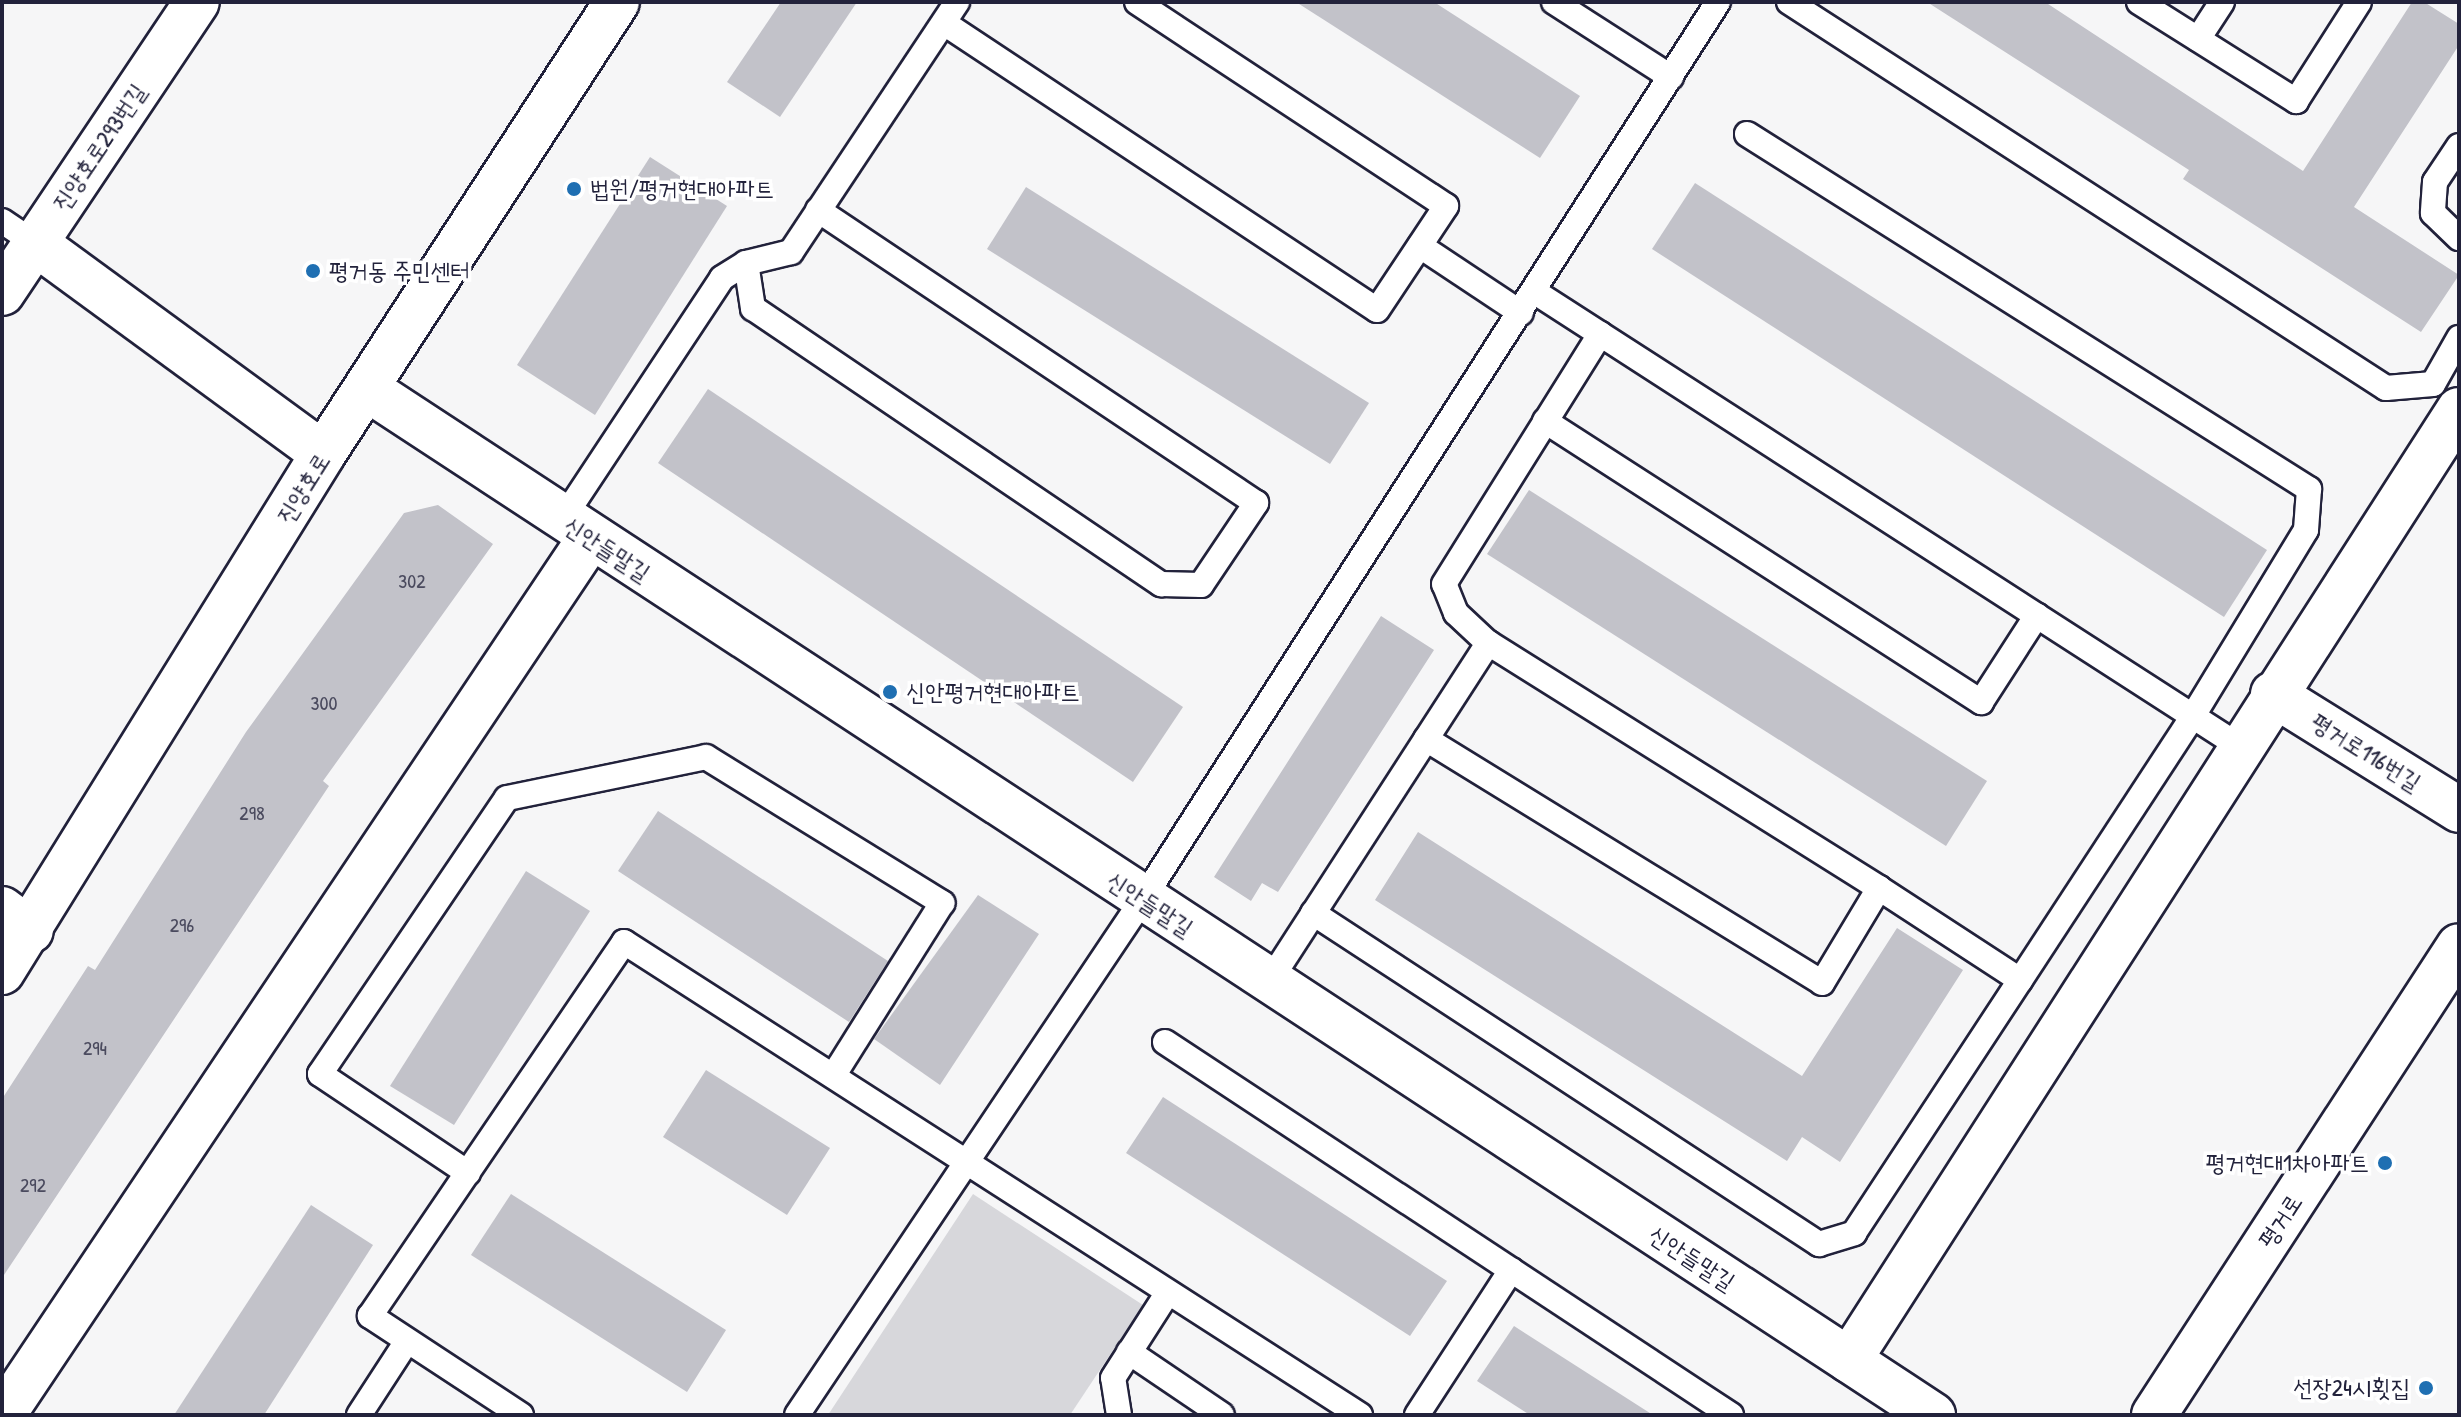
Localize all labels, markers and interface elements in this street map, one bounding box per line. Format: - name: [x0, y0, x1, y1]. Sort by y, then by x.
- street label: 진양호로293번길: [46, 78, 152, 216]
- place label: 법원/평거현대아파트: [590, 175, 774, 203]
- marker: 법원/평거현대아파트: [565, 180, 583, 198]
- place label: 평거동 주민센터: [329, 257, 470, 285]
- marker: 평거동 주민센터: [304, 262, 322, 280]
- street label: 진양호로: [270, 448, 336, 528]
- street label: 신안들말길: [559, 511, 655, 587]
- house number: 302: [398, 568, 426, 592]
- place label: 신안평거현대아파트: [906, 678, 1080, 706]
- marker: 신안평거현대아파트: [881, 683, 899, 701]
- house number: 300: [311, 690, 337, 714]
- street label: 평거로116번길: [2306, 707, 2426, 797]
- house number: 298: [239, 800, 265, 824]
- street label: 신안들말길: [1102, 866, 1198, 942]
- house number: 296: [170, 912, 194, 936]
- house number: 294: [83, 1035, 107, 1059]
- place label: 평거현대1차아파트: [2206, 1149, 2369, 1177]
- marker: 평거현대1차아파트: [2376, 1154, 2394, 1172]
- house number: 292: [20, 1172, 46, 1196]
- street label: 평거로: [2252, 1189, 2308, 1253]
- street label: 신안들말길: [1644, 1220, 1740, 1296]
- place label: 선장24시횟집: [2293, 1374, 2410, 1402]
- marker: 선장24시횟집: [2417, 1379, 2435, 1397]

